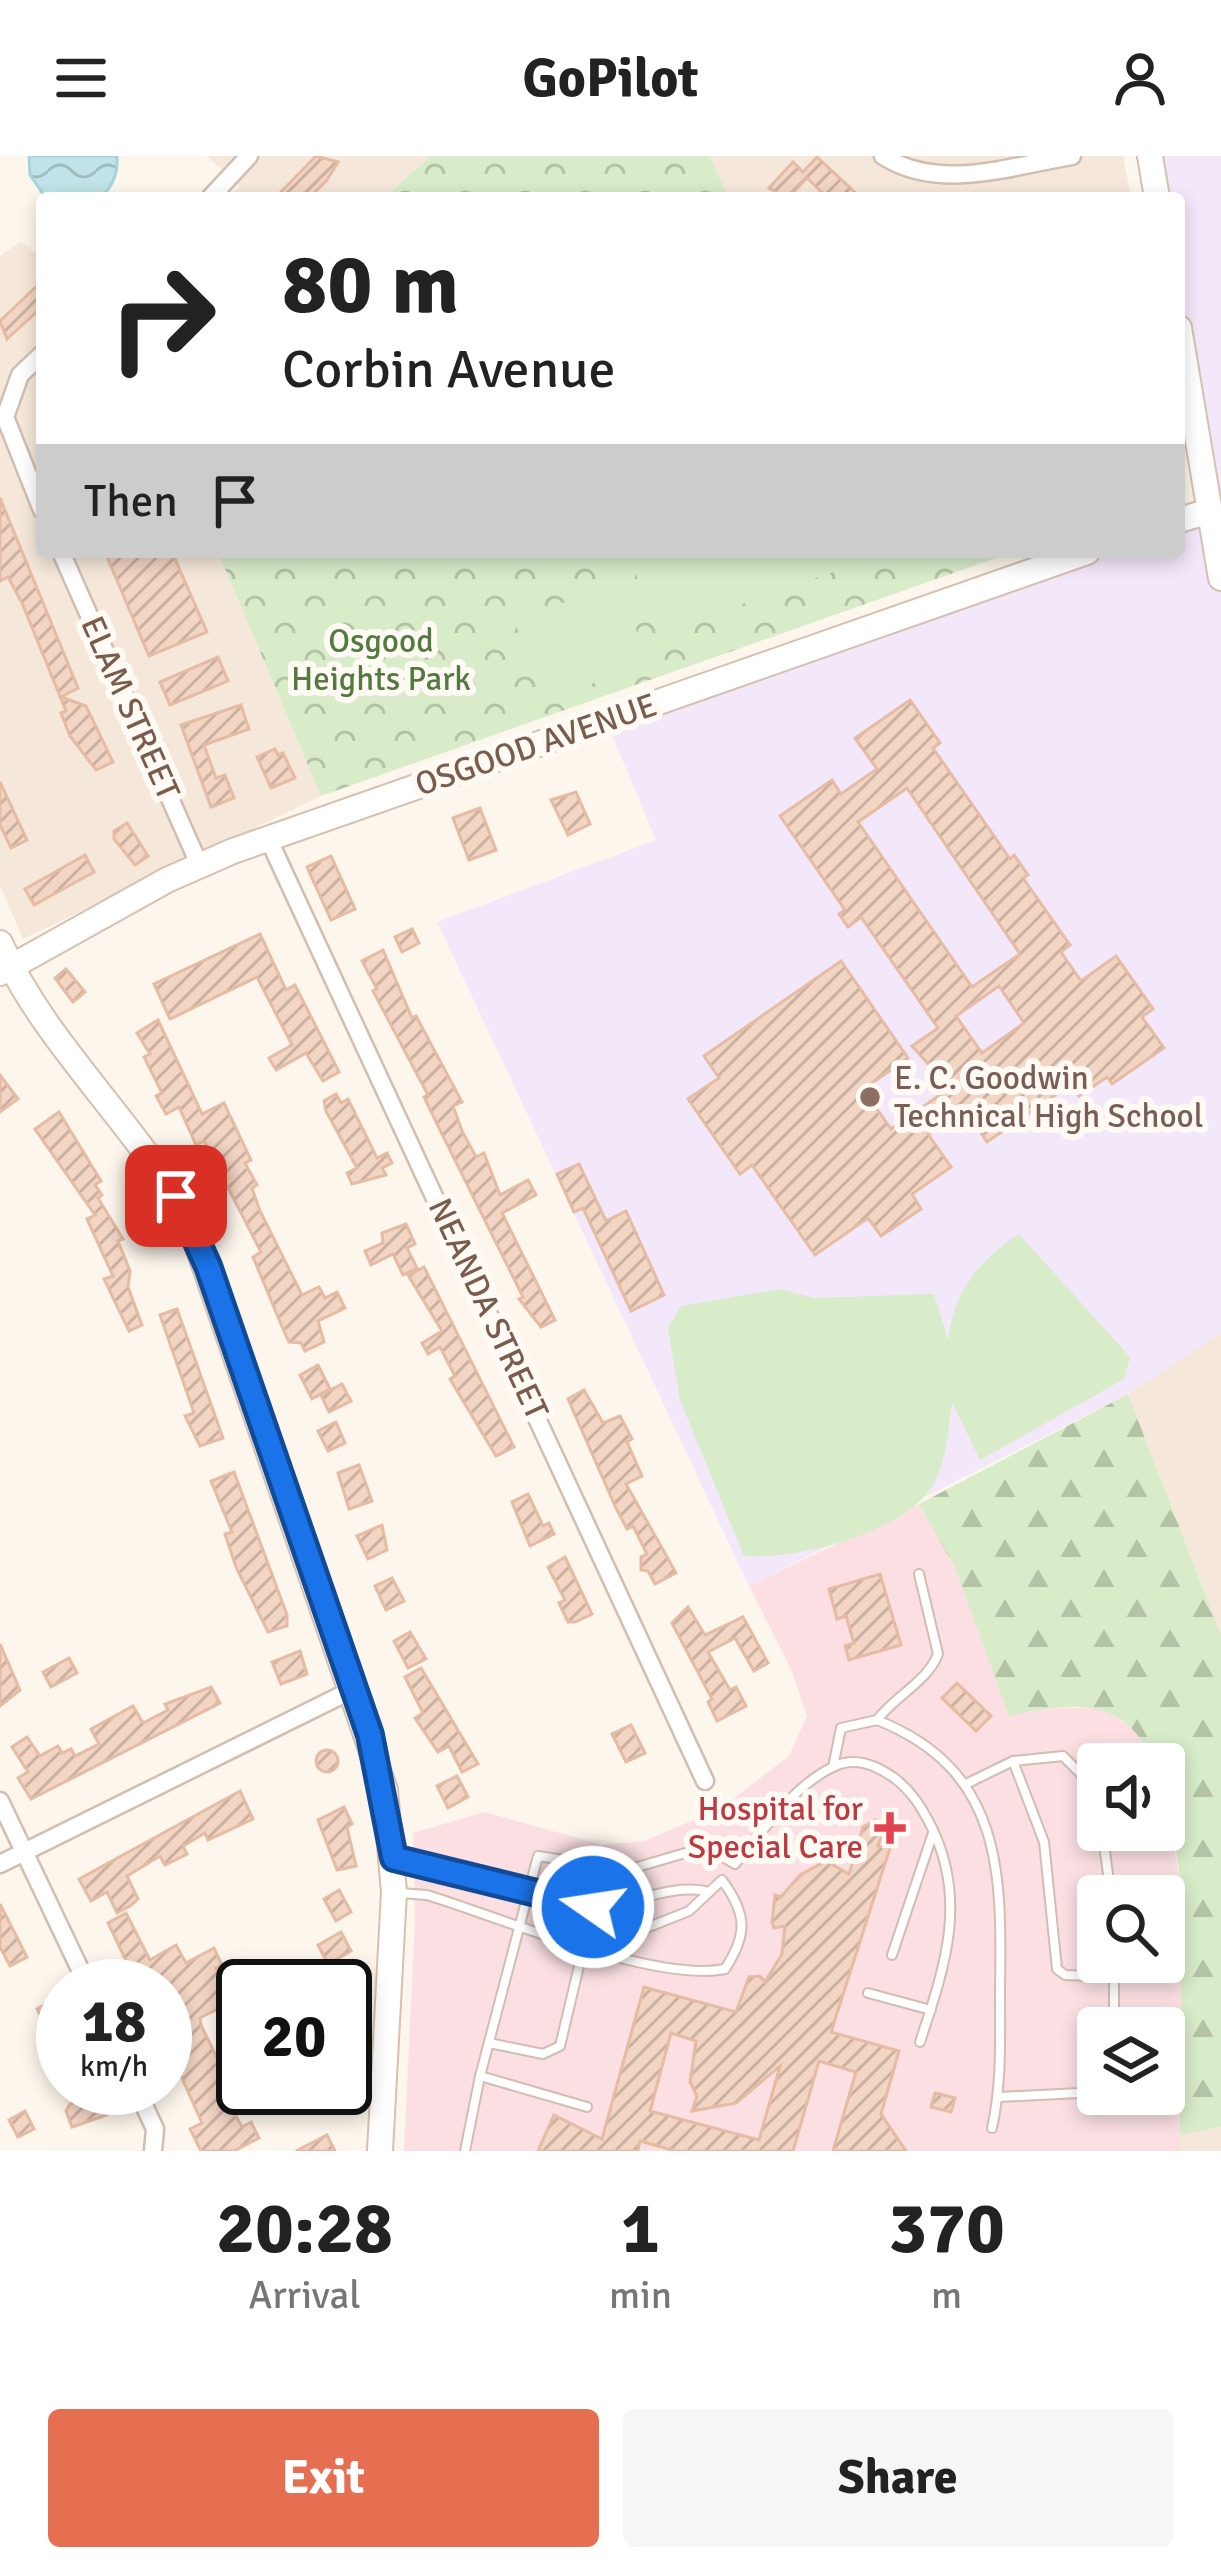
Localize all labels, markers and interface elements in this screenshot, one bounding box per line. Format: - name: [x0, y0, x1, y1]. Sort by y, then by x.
- icon: menu: [48, 45, 114, 111]
- text: GoPilot: [522, 45, 699, 112]
- icon: person: [1107, 45, 1173, 111]
- text: 80 m: [282, 233, 459, 337]
- icon: right: [84, 240, 240, 396]
- text: Corbin Avenue: [282, 336, 616, 403]
- icon: arrive: [202, 468, 268, 534]
- text: Then: [84, 474, 178, 529]
- street label: ELAM STREET: [71, 610, 189, 806]
- park label: Osgood Heights Park: [291, 621, 471, 700]
- street label: OSGOOD AVENUE: [410, 685, 662, 805]
- place label: E. C. Goodwin Technical High School: [894, 1058, 1203, 1137]
- marker: E. C. Goodwin Technical High School: [857, 1084, 883, 1110]
- pin: [125, 1145, 227, 1247]
- icon: arrive: [143, 1163, 209, 1229]
- street label: NEANDA STREET: [419, 1192, 557, 1426]
- map controls: [1077, 1743, 1185, 2115]
- button: sound: [1077, 1743, 1185, 1851]
- place label: Hospital for Special Care: [688, 1789, 863, 1868]
- marker: Hospital for Special Care: [874, 1812, 906, 1844]
- position arrow: [530, 1844, 656, 1970]
- button: search: [1077, 1875, 1185, 1983]
- speed limit sign: 20: [216, 1959, 372, 2115]
- text: 18: [82, 1985, 146, 2059]
- button: layers: [1077, 2007, 1185, 2115]
- text: km/h: [80, 2048, 148, 2085]
- text: 20:28: [216, 2184, 393, 2273]
- text: 1: [621, 2184, 660, 2273]
- text: 370: [888, 2184, 1005, 2273]
- text: Arrival: [248, 2271, 361, 2319]
- text: min: [609, 2271, 672, 2319]
- text: m: [931, 2271, 962, 2319]
- button: Exit: [48, 2409, 599, 2547]
- button: Share: [623, 2409, 1173, 2547]

